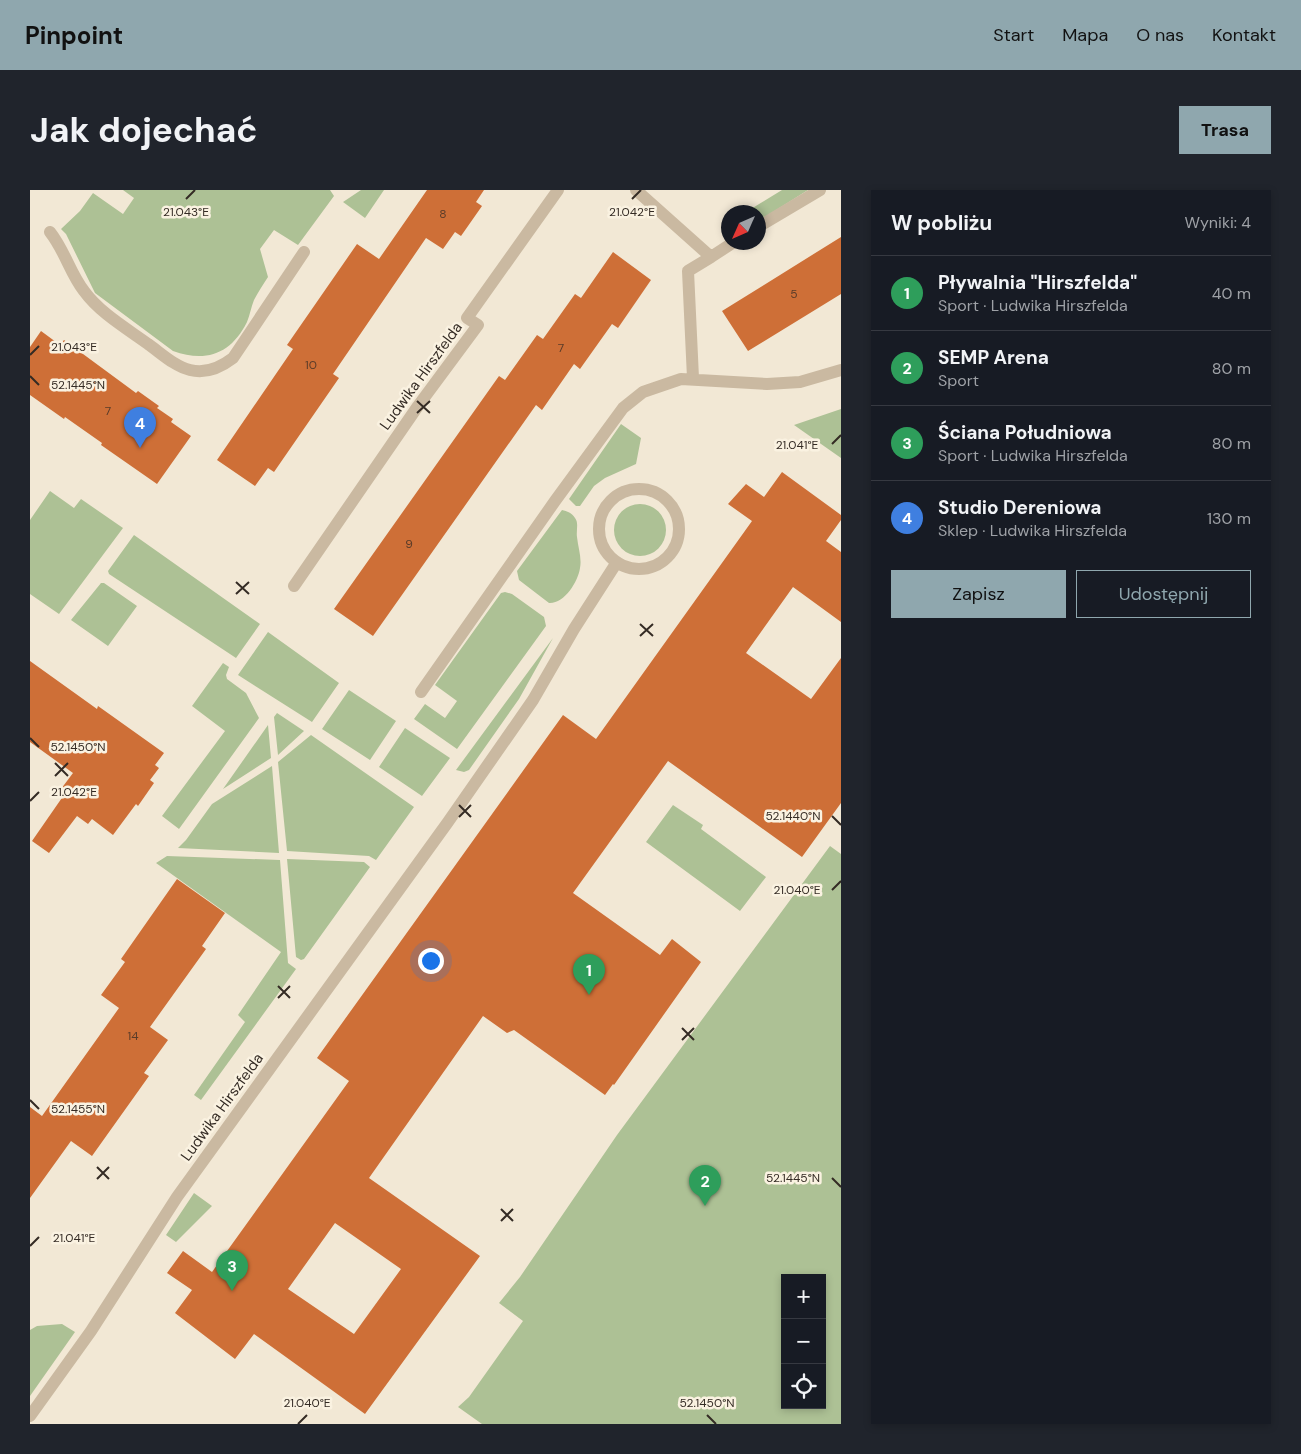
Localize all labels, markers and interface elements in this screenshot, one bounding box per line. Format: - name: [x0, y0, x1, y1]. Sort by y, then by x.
- text: Pinpoint: [25, 20, 123, 51]
- text: Start: [993, 23, 1034, 47]
- text: Mapa: [1062, 23, 1108, 47]
- text: O nas: [1136, 23, 1184, 47]
- text: Kontakt: [1212, 23, 1276, 47]
- button: Trasa: [1179, 106, 1271, 154]
- text: Jak dojechać: [30, 107, 257, 153]
- text: 21.043°E: [163, 204, 209, 220]
- text: 21.042°E: [609, 204, 655, 220]
- north arrow: [721, 205, 766, 250]
- house number: 8: [439, 206, 447, 222]
- text: W pobliżu: [891, 209, 992, 237]
- text: Wyniki: 4: [1184, 212, 1251, 233]
- text: Pływalnia "Hirszfelda": [938, 270, 1137, 295]
- text: 1: [904, 283, 910, 304]
- text: 40 m: [1212, 283, 1251, 304]
- house number: 5: [790, 286, 798, 302]
- text: Sport · Ludwika Hirszfelda: [938, 295, 1128, 316]
- street label: Ludwika Hirszfelda: [375, 318, 467, 434]
- text: 21.043°E: [51, 339, 97, 355]
- house number: 7: [558, 340, 564, 356]
- text: SEMP Arena: [938, 345, 1049, 370]
- house number: 10: [305, 357, 317, 373]
- text: 2: [902, 358, 912, 379]
- text: 80 m: [1212, 358, 1251, 379]
- text: Sport: [938, 370, 979, 391]
- text: 52.1445°N: [51, 377, 105, 393]
- house number: 7: [105, 403, 111, 419]
- pin: 4: [124, 407, 156, 448]
- text: Ściana Południowa: [938, 420, 1112, 445]
- text: 3: [902, 433, 912, 454]
- text: 80 m: [1212, 433, 1251, 454]
- text: 21.041°E: [776, 437, 819, 453]
- text: Sport · Ludwika Hirszfelda: [938, 445, 1128, 466]
- text: Studio Dereniowa: [938, 495, 1101, 520]
- text: 4: [902, 508, 912, 529]
- text: 130 m: [1207, 508, 1251, 529]
- text: Sklep · Ludwika Hirszfelda: [938, 520, 1127, 541]
- house number: 9: [405, 536, 413, 552]
- button: Zapisz: [891, 570, 1066, 618]
- button: Udostępnij: [1076, 570, 1251, 618]
- text: 52.1450°N: [50, 739, 106, 755]
- text: 21.042°E: [51, 784, 97, 800]
- text: 52.1440°N: [765, 808, 821, 824]
- text: 21.040°E: [773, 882, 821, 898]
- your location: [418, 948, 444, 974]
- pin: 1: [573, 954, 605, 995]
- house number: 14: [127, 1028, 139, 1044]
- street label: Ludwika Hirszfelda: [176, 1049, 268, 1165]
- text: 52.1455°N: [51, 1101, 105, 1117]
- pin: 2: [689, 1165, 721, 1206]
- text: 52.1445°N: [766, 1170, 820, 1186]
- text: 21.041°E: [53, 1230, 96, 1246]
- pin: 3: [216, 1250, 248, 1291]
- map controls: [781, 1274, 826, 1409]
- button: +: [781, 1274, 826, 1319]
- button: −: [781, 1319, 826, 1364]
- button: locate: [781, 1364, 826, 1409]
- text: 21.040°E: [283, 1395, 331, 1411]
- text: 52.1450°N: [679, 1395, 735, 1411]

